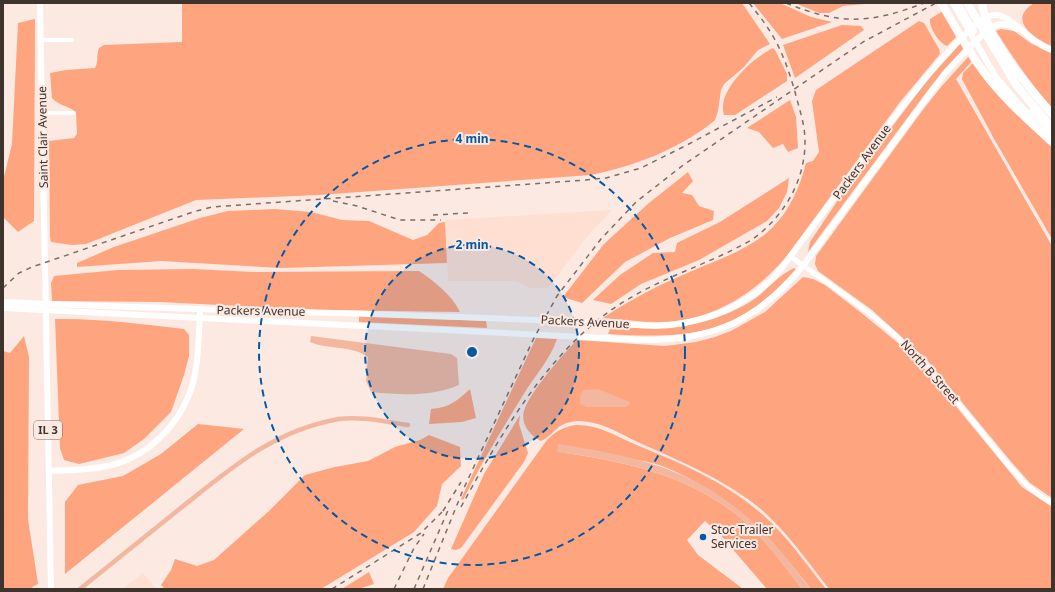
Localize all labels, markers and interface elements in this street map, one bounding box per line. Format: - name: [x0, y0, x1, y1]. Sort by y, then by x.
- street label: Saint Clair Avenue: [33, 86, 52, 188]
- street label: Packers Avenue: [829, 121, 895, 203]
- text: 4 min: [455, 130, 489, 147]
- text: 2 min: [455, 236, 489, 253]
- street label: Packers Avenue: [216, 301, 306, 320]
- street label: Packers Avenue: [540, 311, 630, 332]
- street label: North B Street: [897, 336, 964, 408]
- centre of rings: [465, 345, 479, 359]
- road number: IL 3: [34, 421, 62, 439]
- place label: Stoc Trailer Services: [711, 521, 774, 552]
- marker: Stoc Trailer Services: [698, 532, 708, 542]

